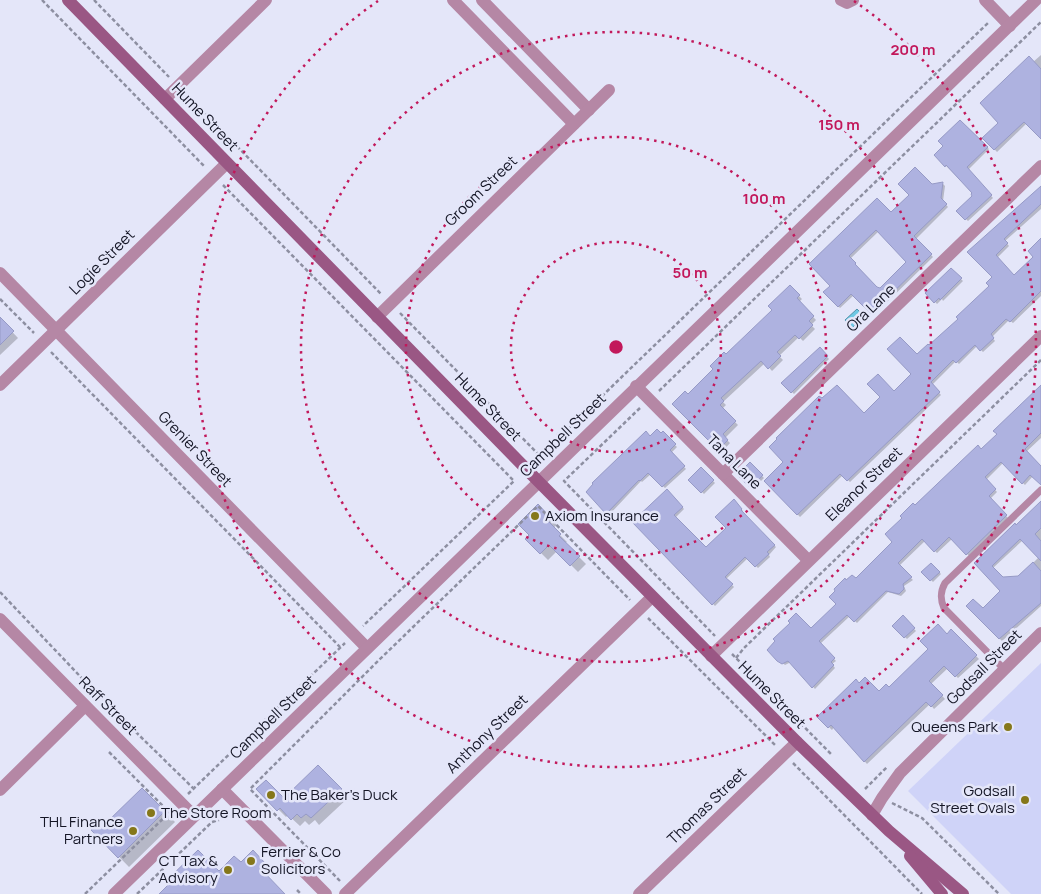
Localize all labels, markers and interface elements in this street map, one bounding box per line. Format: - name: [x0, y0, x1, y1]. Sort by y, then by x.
- text: 200 m: [890, 39, 936, 60]
- street label: Hume Street: [167, 78, 243, 155]
- text: 150 m: [818, 114, 860, 135]
- street label: Groom Street: [440, 151, 522, 231]
- text: 100 m: [743, 188, 785, 209]
- street label: Logie Street: [64, 224, 139, 299]
- text: 50 m: [672, 262, 708, 283]
- street label: Ora Lane: [841, 279, 900, 336]
- centre of rings: [607, 338, 625, 356]
- street label: Hume Street: [450, 368, 526, 445]
- street label: Campbell Street: [515, 388, 610, 481]
- street label: Grenier Street: [154, 406, 237, 491]
- street label: Tana Lane: [702, 429, 767, 494]
- street label: Eleanor Street: [821, 442, 907, 526]
- place label: Axiom Insurance: [545, 505, 659, 526]
- marker: Axiom Insurance: [529, 510, 541, 522]
- street label: Godsall Street: [941, 624, 1026, 709]
- street label: Hume Street: [734, 656, 811, 733]
- street label: Campbell Street: [225, 670, 320, 763]
- street label: Raff Street: [74, 672, 142, 740]
- street label: Anthony Street: [441, 689, 532, 778]
- place label: Queens Park: [911, 716, 999, 737]
- marker: Queens Park: [1002, 721, 1014, 733]
- street label: Thomas Street: [662, 762, 751, 849]
- place label: Godsall Street Ovals: [930, 780, 1015, 818]
- place label: The Baker's Duck: [281, 784, 398, 805]
- marker: The Baker's Duck: [265, 789, 277, 801]
- marker: Godsall Street Ovals: [1019, 794, 1031, 806]
- place label: The Store Room: [161, 802, 271, 823]
- marker: The Store Room: [145, 807, 157, 819]
- place label: THL Finance Partners: [40, 811, 123, 849]
- marker: THL Finance Partners: [127, 825, 139, 837]
- place label: Ferrier & Co Solicitors: [261, 841, 341, 879]
- place label: CT Tax & Advisory: [159, 850, 218, 888]
- marker: Ferrier & Co Solicitors: [245, 855, 257, 867]
- marker: CT Tax & Advisory: [222, 864, 234, 876]

